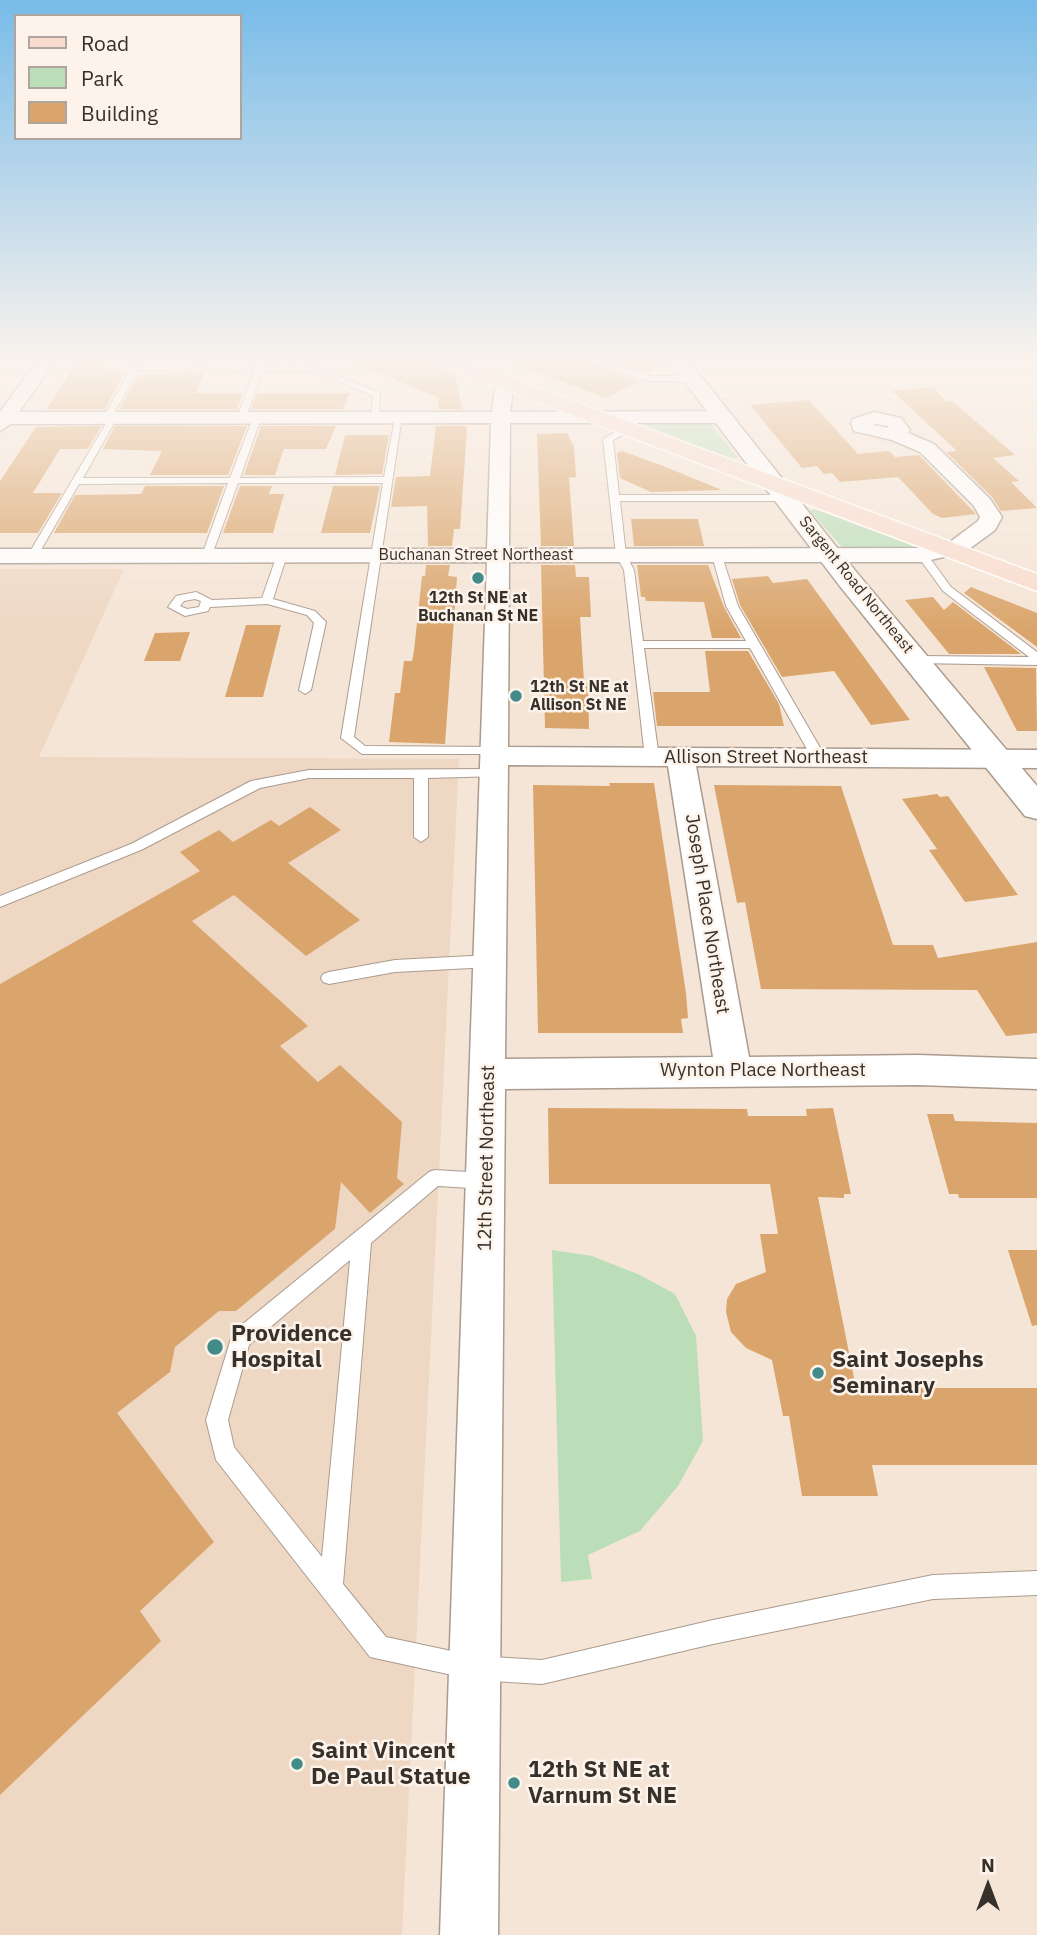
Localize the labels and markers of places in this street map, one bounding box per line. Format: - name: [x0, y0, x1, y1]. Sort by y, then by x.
- marker: 12th St NE at Buchanan St NE: [470, 570, 486, 586]
- place label: 12th St NE at Buchanan St NE: [418, 588, 538, 626]
- place label: 12th St NE at Allison St NE: [530, 677, 629, 715]
- marker: 12th St NE at Allison St NE: [508, 688, 524, 704]
- place label: Providence Hospital: [231, 1320, 352, 1374]
- marker: Providence Hospital: [205, 1337, 225, 1357]
- place label: Saint Josephs Seminary: [832, 1346, 984, 1400]
- marker: Saint Josephs Seminary: [810, 1365, 826, 1381]
- place label: Saint Vincent De Paul Statue: [311, 1737, 471, 1791]
- marker: Saint Vincent De Paul Statue: [289, 1756, 305, 1772]
- place label: 12th St NE at Varnum St NE: [528, 1756, 677, 1810]
- marker: 12th St NE at Varnum St NE: [506, 1775, 522, 1791]

